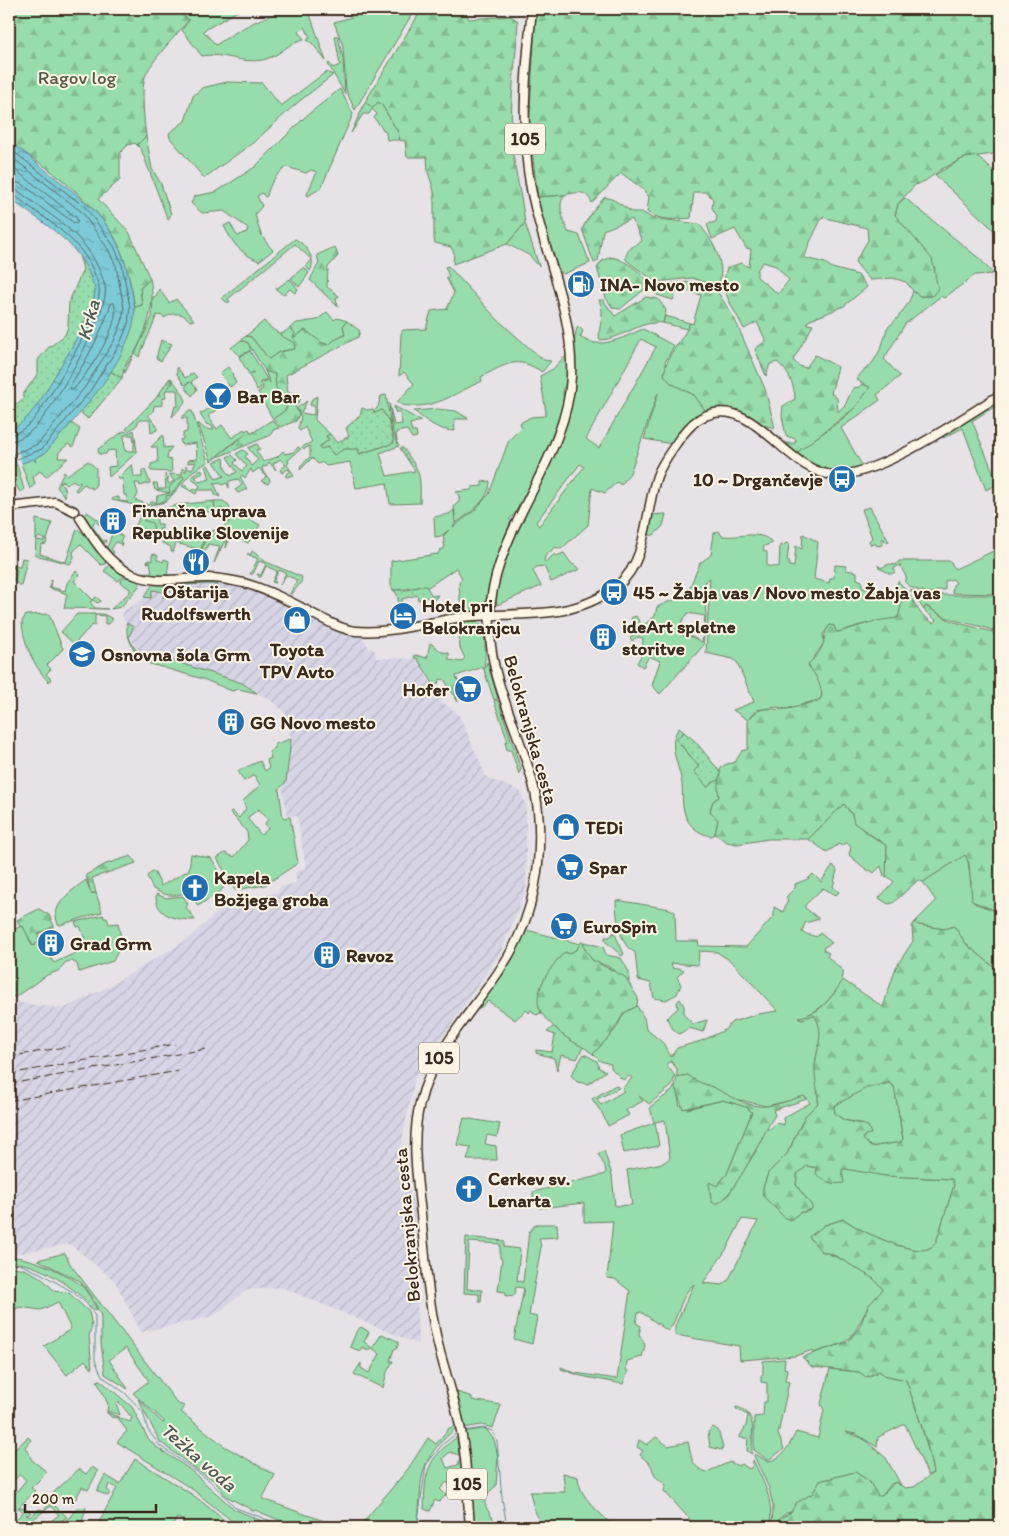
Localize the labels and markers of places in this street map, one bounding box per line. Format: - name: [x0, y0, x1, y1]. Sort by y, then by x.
- fuel station icon: INA- Novo mesto: [566, 269, 596, 299]
- place label: INA- Novo mesto: [600, 273, 739, 296]
- bar icon: Bar Bar: [203, 381, 233, 411]
- place label: Bar Bar: [237, 385, 300, 408]
- bus stop icon: 10 ~ Drgančevje: [827, 464, 857, 494]
- place label: 10 ~ Drgančevje: [693, 468, 823, 491]
- place label: Finančna uprava Republike Slovenije: [132, 499, 289, 544]
- building icon: Finančna uprava Republike Slovenije: [98, 506, 128, 536]
- restaurant icon: Oštarija Rudolfswerth: [181, 547, 211, 577]
- bus stop icon: 45 ~ Žabja vas / Novo mesto Žabja vas: [599, 577, 629, 607]
- place label: Oštarija Rudolfswerth: [141, 580, 251, 625]
- place label: 45 ~ Žabja vas / Novo mesto Žabja vas: [633, 581, 941, 604]
- place label: Hotel pri Belokranjcu: [422, 594, 521, 639]
- hotel icon: Hotel pri Belokranjcu: [388, 601, 418, 631]
- shop icon: Toyota TPV Avto: [282, 605, 312, 635]
- place label: ideArt spletne storitve: [622, 615, 736, 660]
- building icon: ideArt spletne storitve: [588, 622, 618, 652]
- place label: Toyota TPV Avto: [259, 638, 335, 683]
- school or university icon: Osnovna šola Grm: [67, 639, 97, 669]
- place label: Osnovna šola Grm: [101, 643, 251, 666]
- supermarket icon: Hofer: [453, 674, 483, 704]
- place label: Hofer: [403, 678, 450, 701]
- building icon: GG Novo mesto: [216, 707, 246, 737]
- place label: GG Novo mesto: [250, 711, 376, 734]
- shop icon: TEDi: [551, 812, 581, 842]
- place label: TEDi: [584, 816, 623, 839]
- supermarket icon: Spar: [555, 852, 585, 882]
- place label: Spar: [589, 856, 628, 879]
- place label: Kapela Božjega groba: [214, 866, 329, 911]
- church icon: Kapela Božjega groba: [180, 873, 210, 903]
- supermarket icon: EuroSpin: [549, 911, 579, 941]
- place label: EuroSpin: [583, 915, 657, 938]
- building icon: Grad Grm: [36, 928, 66, 958]
- place label: Grad Grm: [70, 932, 152, 955]
- building icon: Revoz: [312, 940, 342, 970]
- place label: Revoz: [346, 944, 394, 967]
- place label: Cerkev sv. Lenarta: [488, 1167, 571, 1212]
- church icon: Cerkev sv. Lenarta: [454, 1174, 484, 1204]

